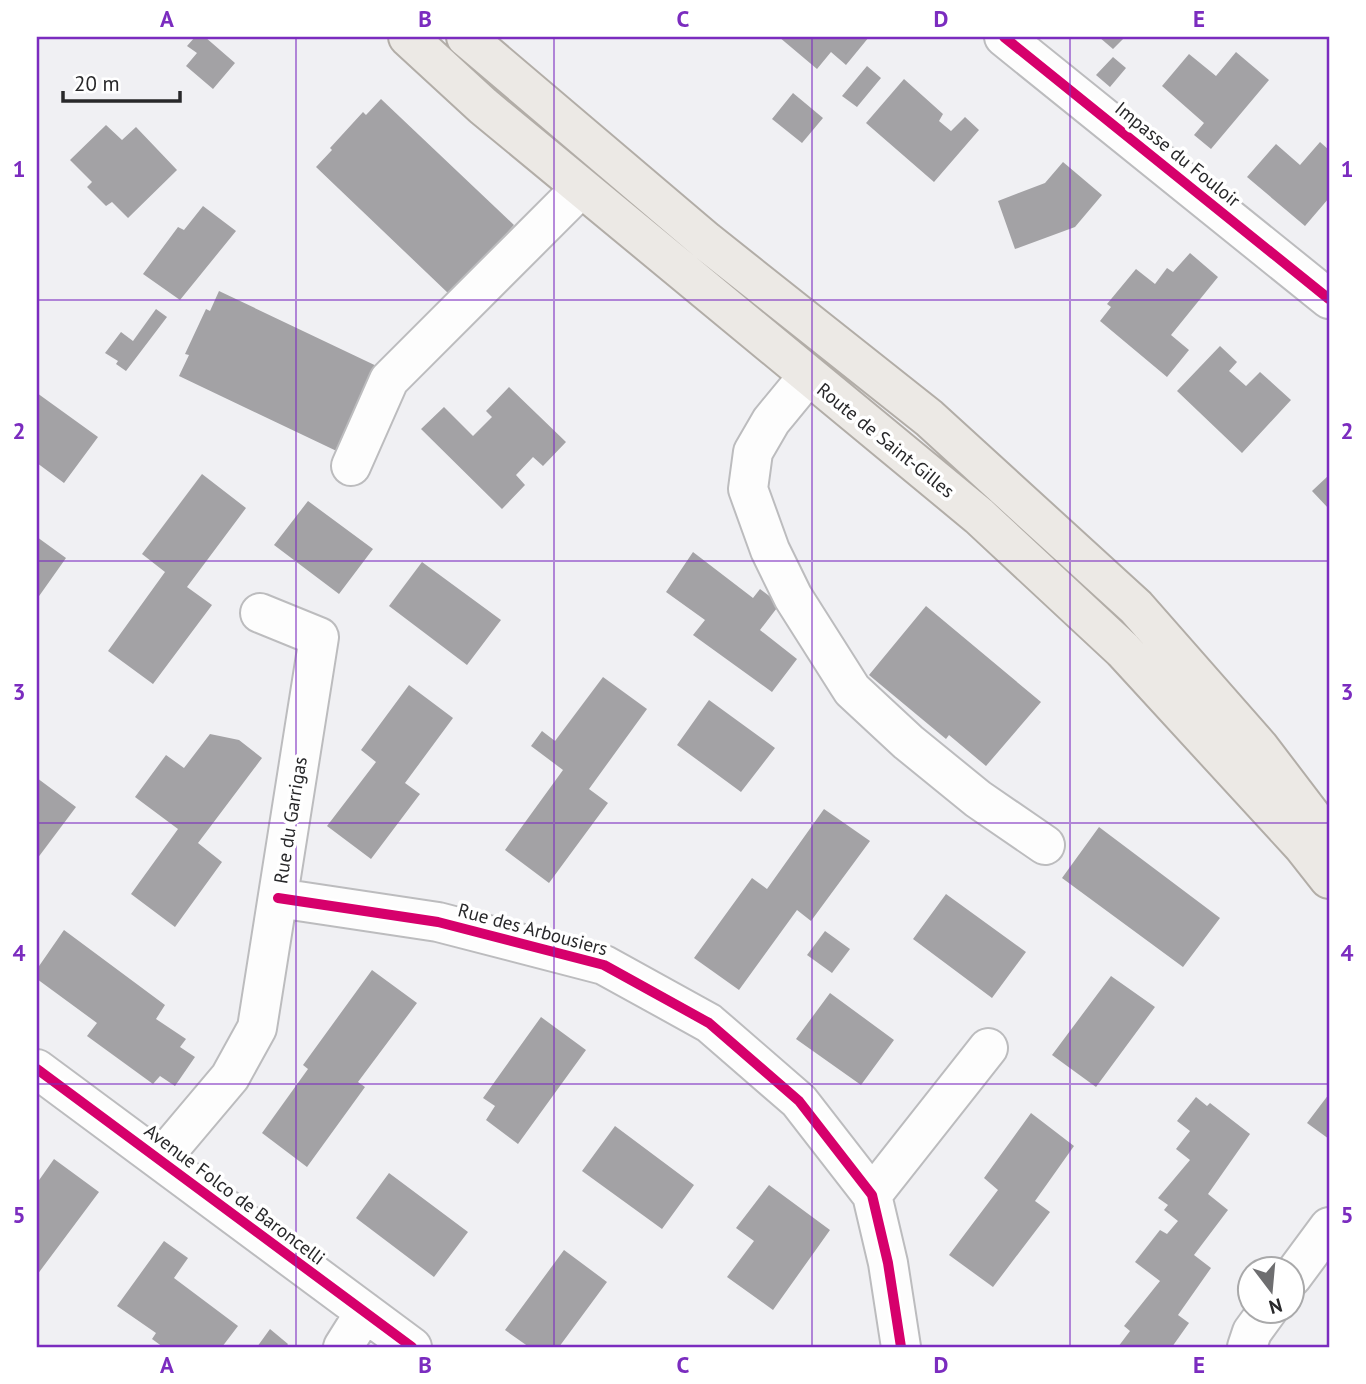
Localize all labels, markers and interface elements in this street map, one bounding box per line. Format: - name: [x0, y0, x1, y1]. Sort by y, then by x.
- text: A: [160, 4, 174, 33]
- text: B: [418, 4, 432, 33]
- text: C: [677, 4, 690, 33]
- text: D: [934, 4, 948, 33]
- text: E: [1193, 4, 1205, 33]
- scale bar: [63, 60, 180, 104]
- text: 20 m: [74, 70, 120, 97]
- street label: Impasse du Fouloir: [1110, 96, 1246, 212]
- text: 1: [12, 154, 26, 183]
- text: 1: [1340, 154, 1354, 183]
- street label: Route de Saint-Gilles: [812, 377, 960, 503]
- text: 2: [12, 416, 26, 445]
- text: 2: [1340, 416, 1354, 445]
- text: 3: [12, 677, 26, 706]
- text: 3: [1340, 677, 1354, 706]
- street label: Rue du Garrigas: [268, 755, 312, 885]
- street label: Rue des Arbousiers: [456, 897, 610, 961]
- text: 4: [12, 938, 26, 967]
- text: 4: [1340, 938, 1354, 967]
- street label: Avenue Folco de Baroncelli: [140, 1118, 330, 1270]
- text: 5: [12, 1200, 26, 1229]
- text: 5: [1340, 1200, 1354, 1229]
- north arrow: [1236, 1254, 1306, 1324]
- text: N: [1266, 1293, 1285, 1320]
- text: A: [160, 1350, 174, 1379]
- text: B: [418, 1350, 432, 1379]
- text: C: [677, 1350, 690, 1379]
- text: D: [934, 1350, 948, 1379]
- text: E: [1193, 1350, 1205, 1379]

